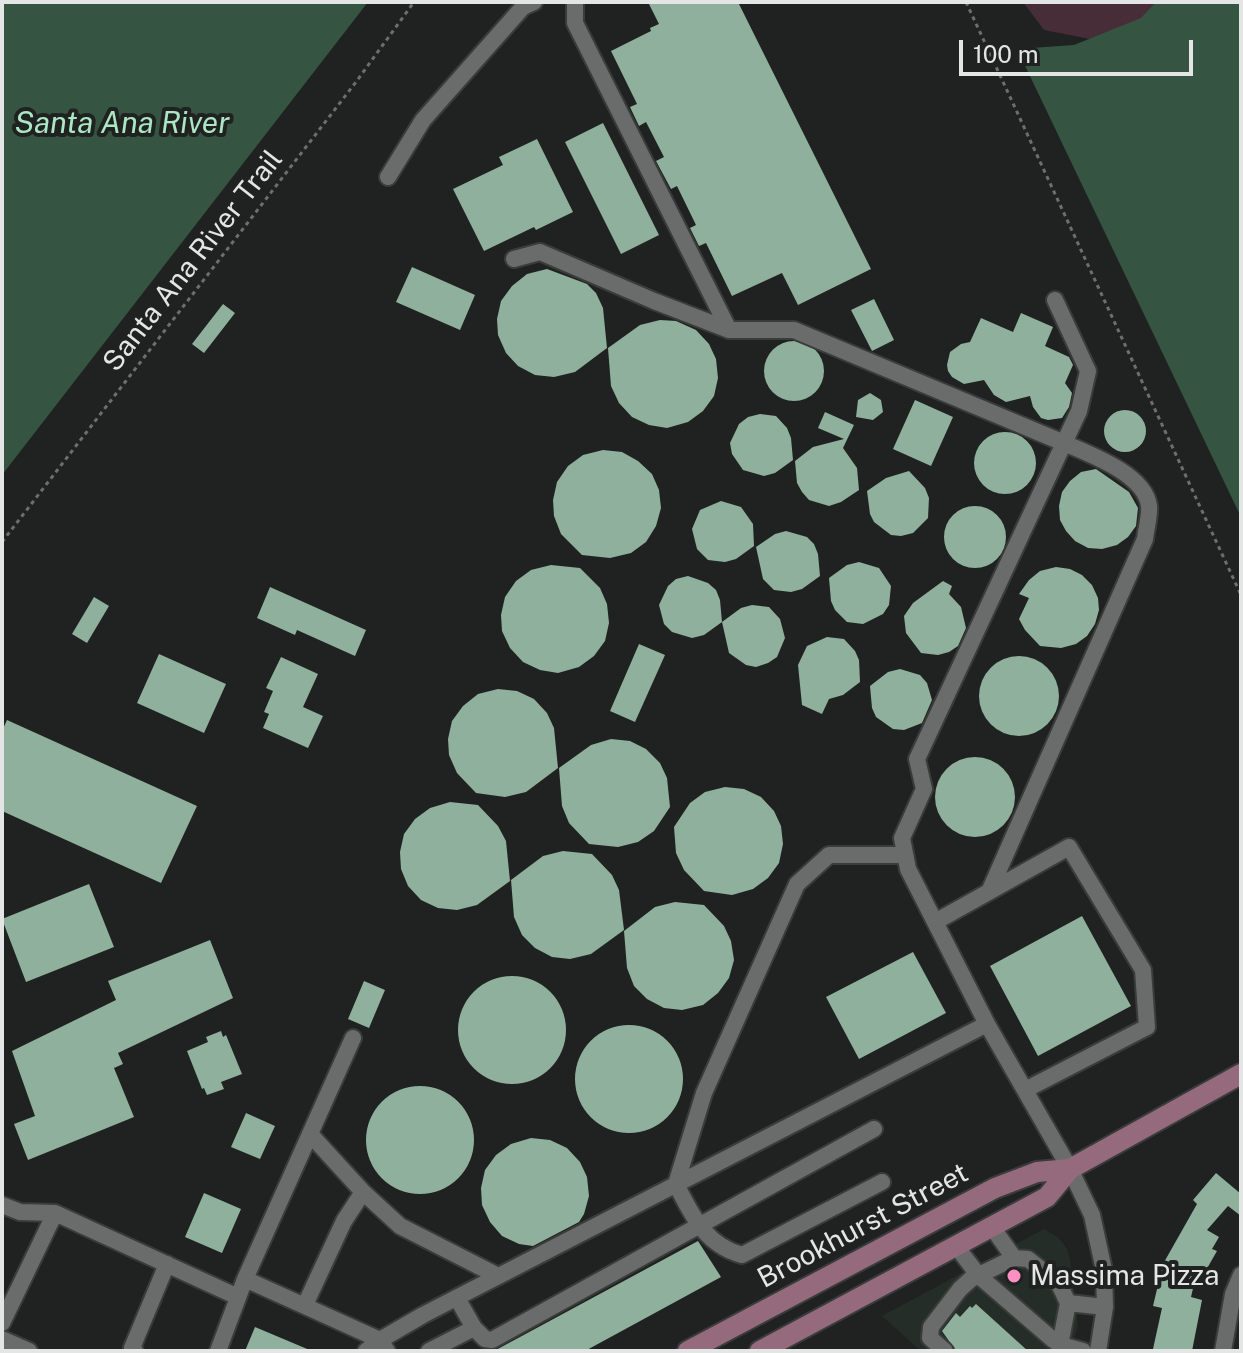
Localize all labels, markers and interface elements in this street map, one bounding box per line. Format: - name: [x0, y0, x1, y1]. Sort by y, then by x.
- scale bar: [963, 24, 1197, 74]
- text: 100 m: [973, 40, 1039, 68]
- water label: Santa Ana River: [15, 106, 229, 142]
- street label: Santa Ana River Trail: [96, 144, 290, 378]
- street label: Brookhurst Street: [752, 1156, 974, 1296]
- place label: Massima Pizza: [1030, 1259, 1219, 1293]
- marker: Massima Pizza: [1005, 1267, 1023, 1285]

